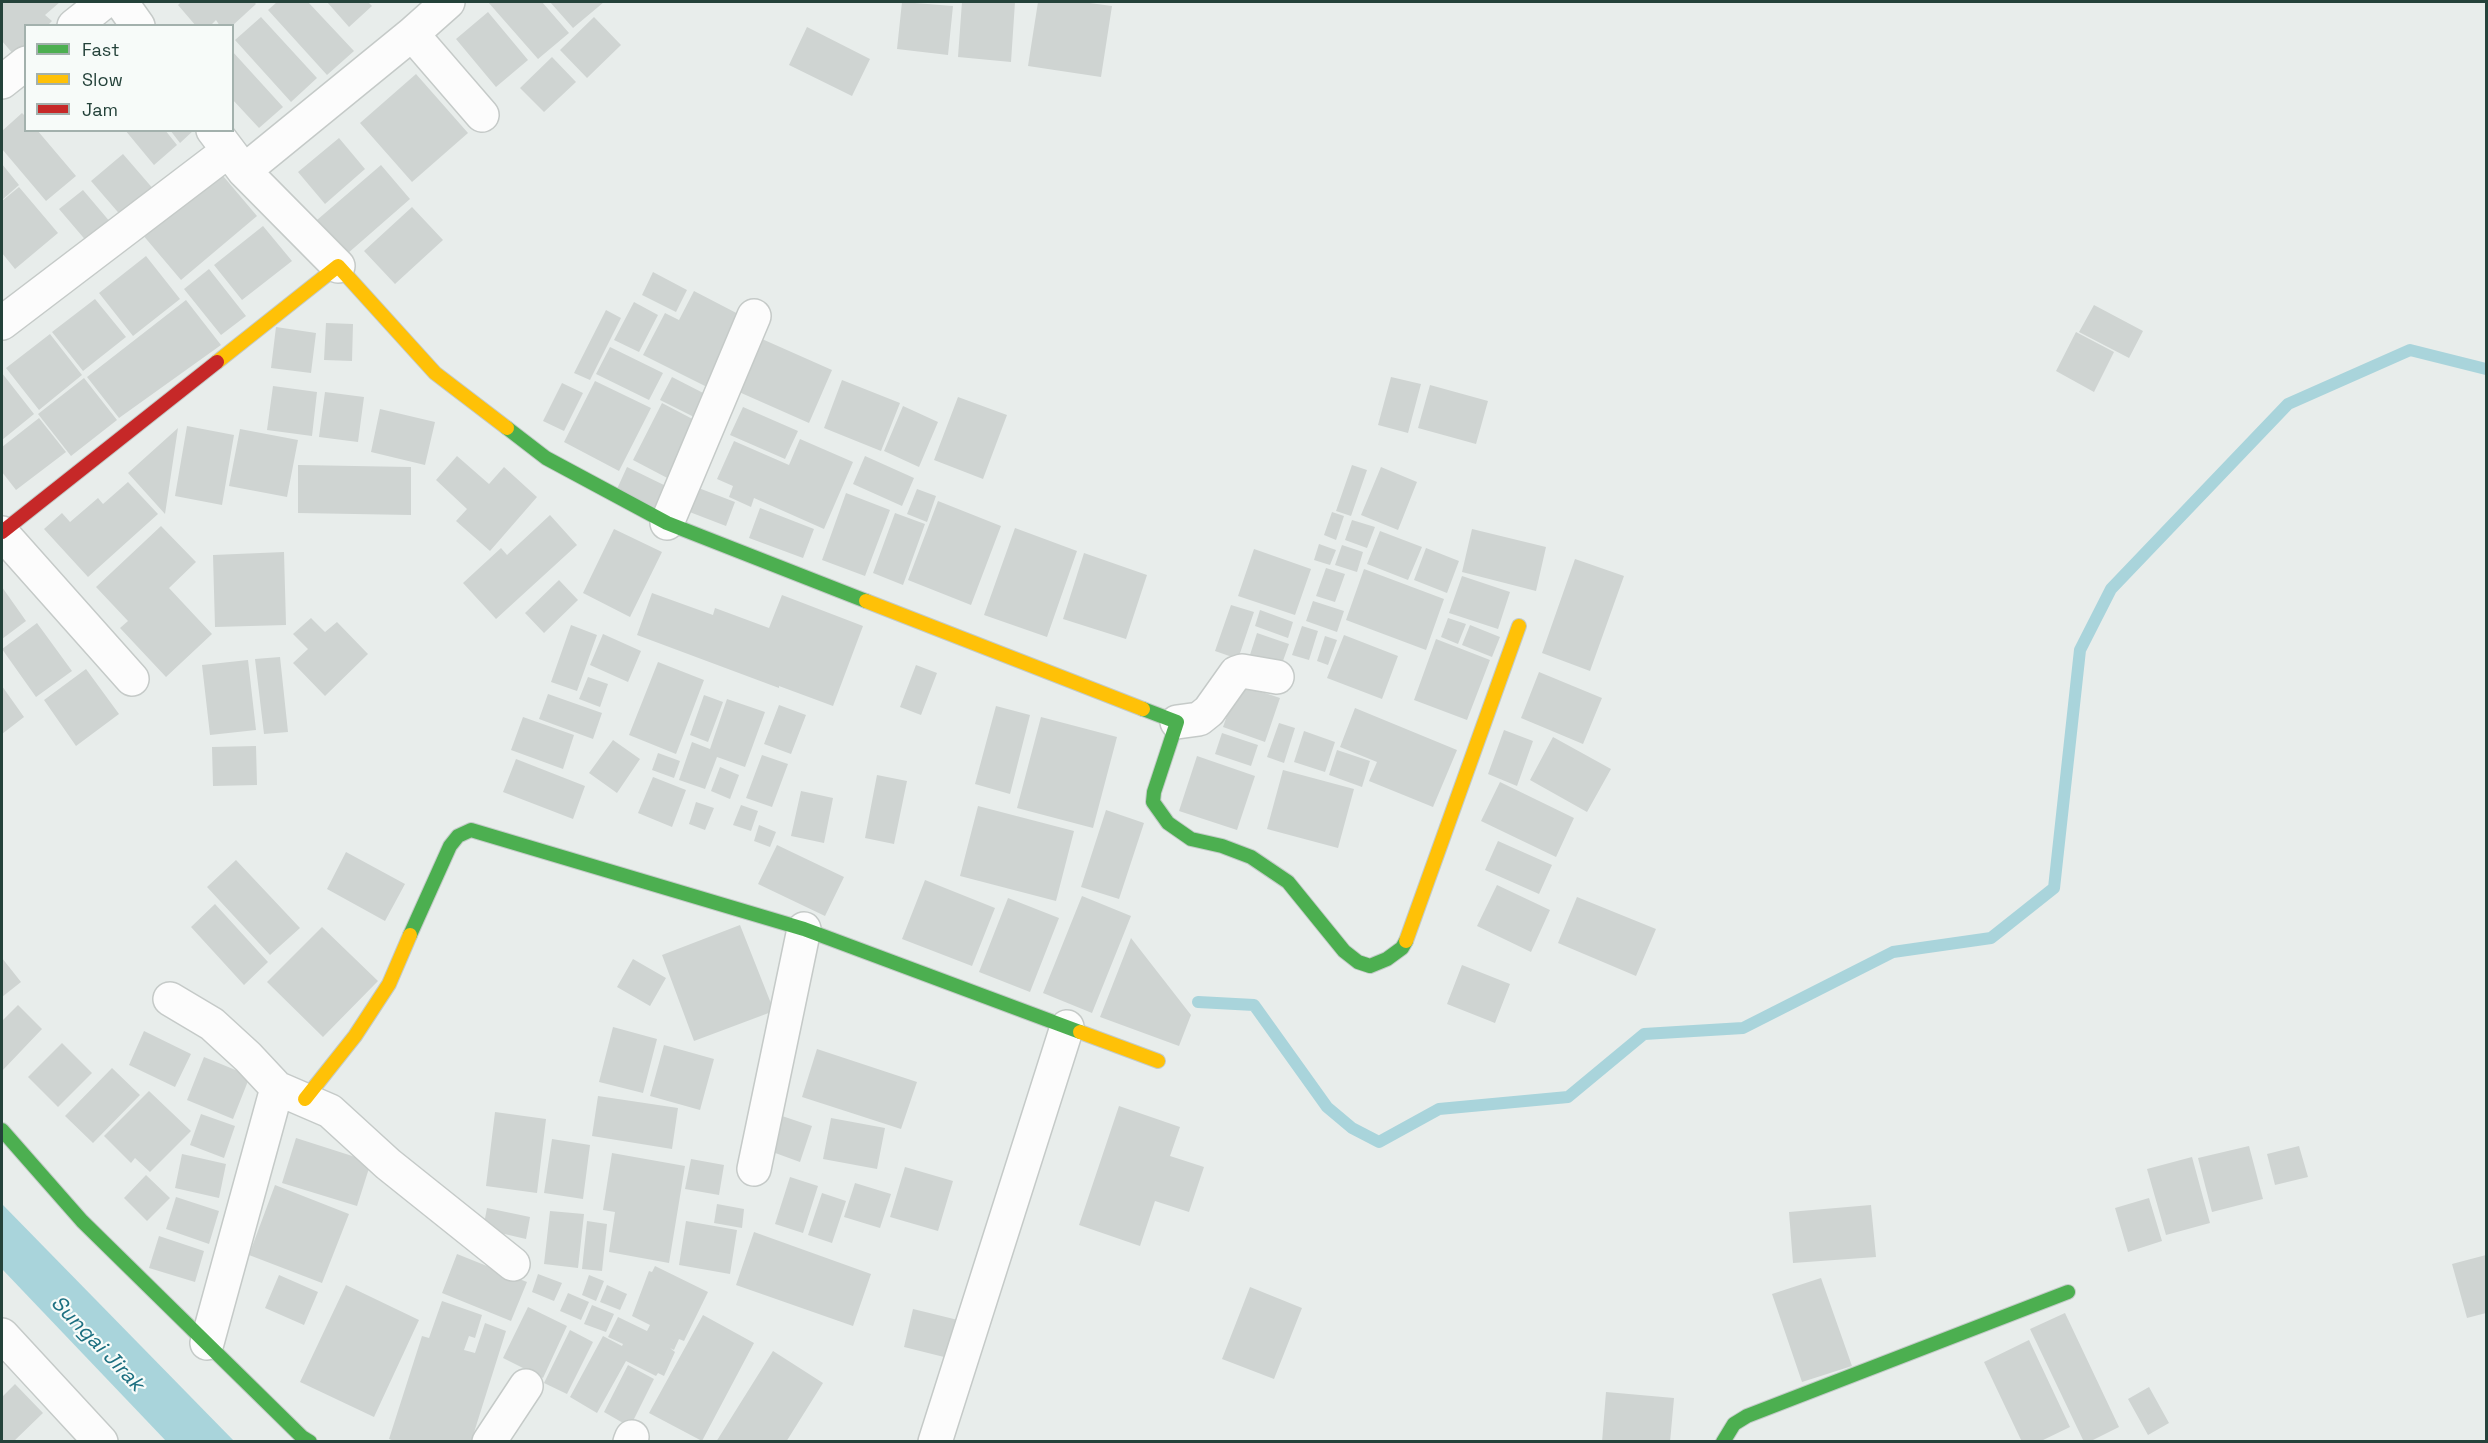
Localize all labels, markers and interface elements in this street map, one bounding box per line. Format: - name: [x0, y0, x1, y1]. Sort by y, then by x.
- legend: [24, 24, 234, 132]
- text: Fast: [82, 38, 119, 61]
- text: Slow: [82, 68, 123, 91]
- text: Jam: [82, 98, 118, 121]
- water label: Sungai Jirak: [45, 1291, 149, 1397]

